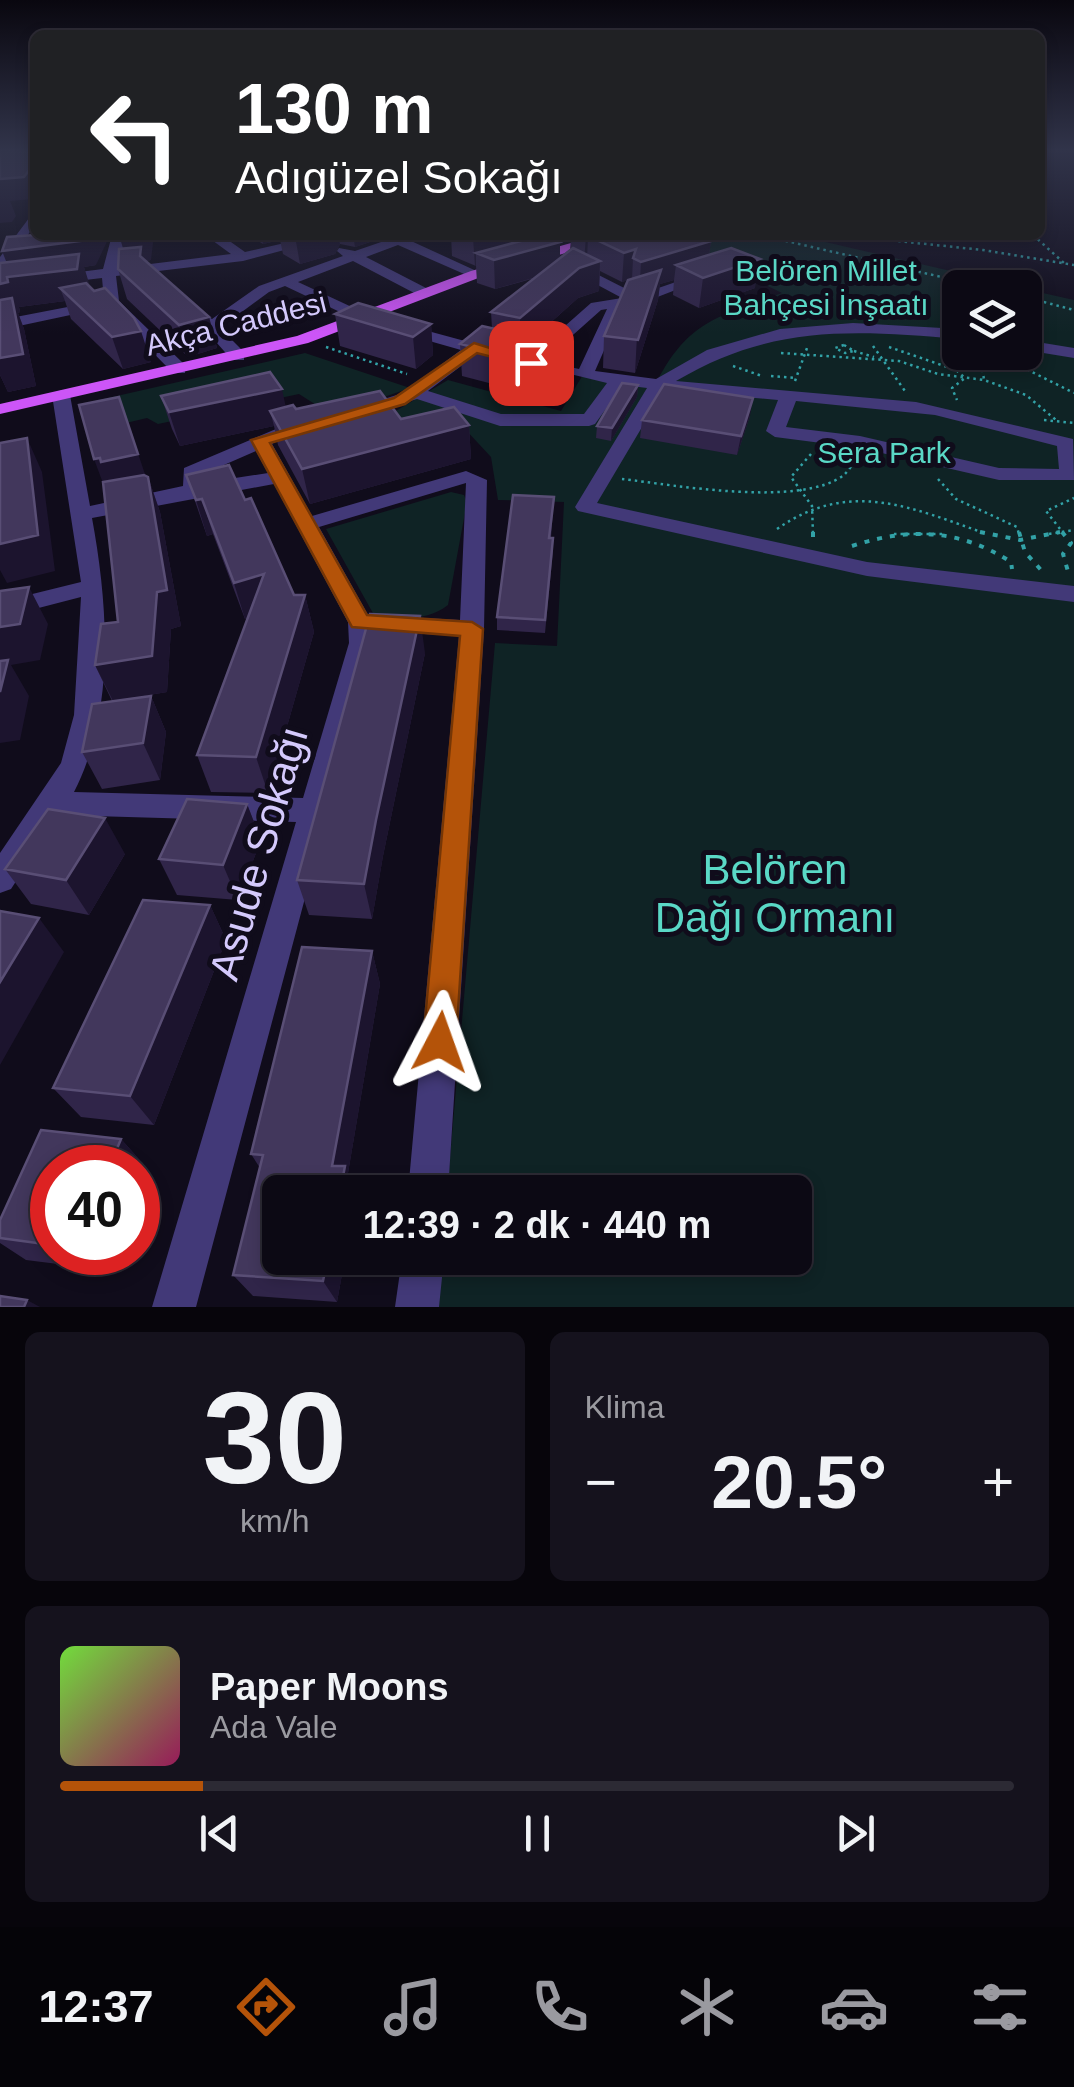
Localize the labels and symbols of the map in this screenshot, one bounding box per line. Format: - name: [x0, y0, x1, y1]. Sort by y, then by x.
- park label: Belören Millet Bahçesi İnşaatı: [723, 254, 929, 321]
- street label: Akça Caddesi: [142, 285, 330, 362]
- pin: [489, 321, 574, 406]
- park label: Sera Park: [817, 436, 952, 469]
- street label: Asude Sokağı: [200, 721, 317, 985]
- park label: Belören Dağı Ormanı: [655, 846, 895, 941]
- position arrow: [388, 990, 492, 1094]
- speed limit sign: 40: [30, 1145, 160, 1275]

